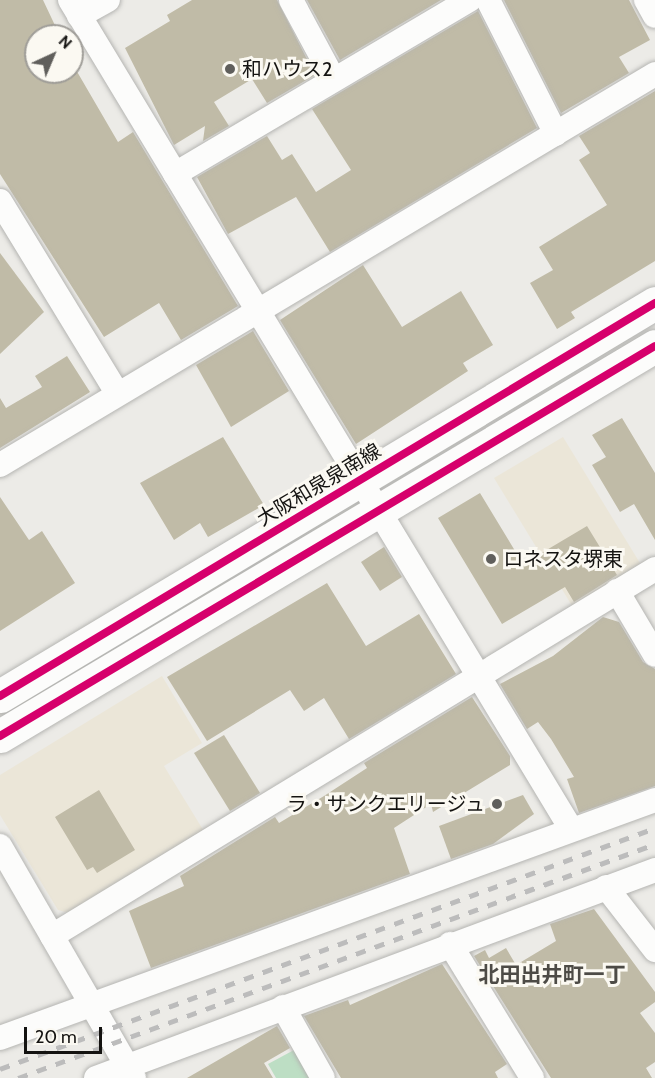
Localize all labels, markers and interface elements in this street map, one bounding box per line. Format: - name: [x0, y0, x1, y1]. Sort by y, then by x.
- north arrow: [24, 24, 84, 84]
- text: N: [55, 31, 76, 53]
- place label: 和ハウス2: [242, 57, 332, 81]
- marker: 和ハウス2: [223, 62, 237, 76]
- street label: 大阪和泉泉南線: [253, 439, 385, 531]
- place label: ロネスタ堺東: [503, 547, 623, 571]
- marker: ロネスタ堺東: [484, 552, 498, 566]
- place label: ラ・サンクエリージュ: [285, 792, 485, 816]
- marker: ラ・サンクエリージュ: [490, 797, 504, 811]
- district label: 北田出井町一丁: [479, 962, 625, 988]
- scale bar: [27, 1015, 105, 1053]
- text: 20 m: [35, 1026, 77, 1048]

